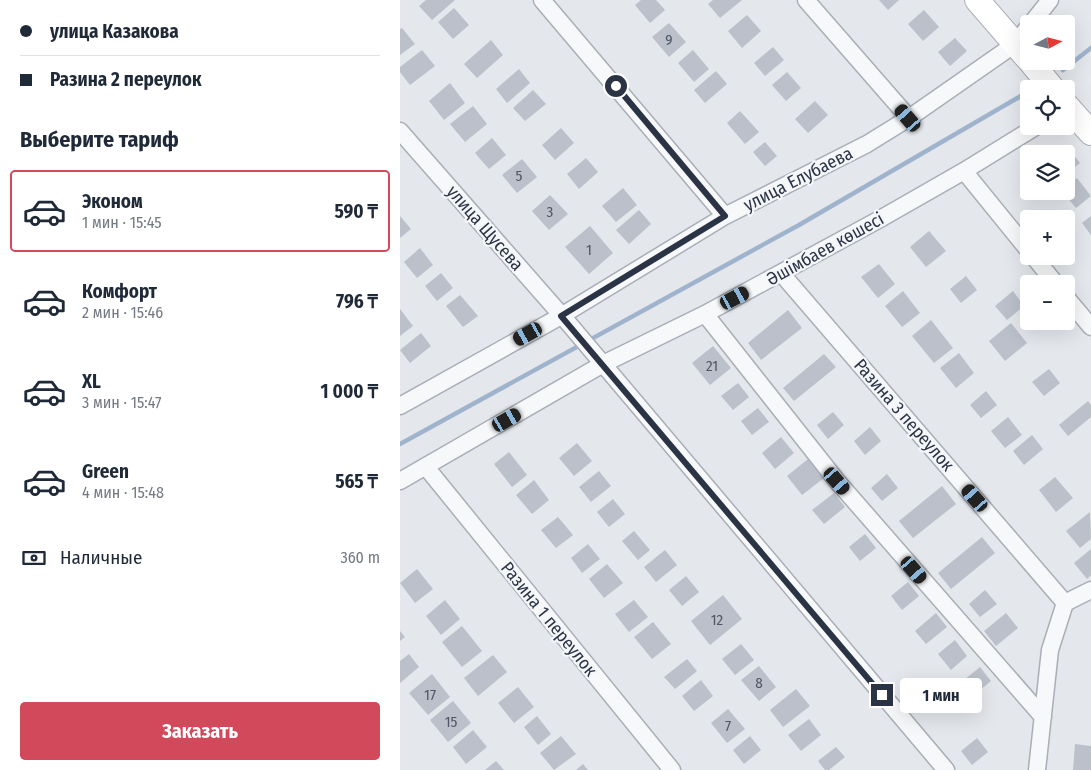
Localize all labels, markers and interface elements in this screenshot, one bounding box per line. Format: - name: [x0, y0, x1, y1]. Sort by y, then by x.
- north arrow: [1020, 15, 1075, 70]
- map controls: [1020, 15, 1075, 330]
- text: улица Казакова: [50, 20, 179, 43]
- house number: 9: [665, 31, 673, 49]
- text: Разина 2 переулок: [50, 68, 202, 91]
- route start: [605, 75, 627, 97]
- button: locate: [1020, 80, 1075, 135]
- car: [892, 102, 923, 134]
- text: Выберите тариф: [20, 126, 179, 153]
- street label: улица Елубаева: [740, 142, 856, 216]
- button: layers: [1020, 145, 1075, 200]
- house number: 5: [516, 167, 523, 185]
- street label: улица Щусева: [442, 181, 528, 275]
- icon: car: [22, 189, 67, 234]
- text: Эконом: [82, 190, 143, 213]
- text: 590 ₸: [334, 200, 378, 223]
- house number: 3: [547, 203, 554, 221]
- street label: Әшімбаев көшесі: [762, 208, 888, 290]
- button: +: [1020, 210, 1075, 265]
- text: 1 мин · 15:45: [82, 213, 162, 232]
- house number: 1: [586, 241, 592, 259]
- button: −: [1020, 275, 1075, 330]
- icon: car: [22, 279, 67, 324]
- text: Комфорт: [82, 280, 157, 303]
- car: [718, 284, 751, 312]
- text: 796 ₸: [336, 290, 378, 313]
- text: 2 мин · 15:46: [82, 303, 163, 322]
- car: [511, 320, 544, 348]
- street label: Разина 3 переулок: [849, 354, 959, 476]
- house number: 21: [706, 357, 718, 375]
- icon: car: [22, 369, 67, 414]
- text: XL: [82, 370, 101, 393]
- text: 1 000 ₸: [321, 380, 378, 403]
- text: 3 мин · 15:47: [82, 393, 162, 412]
- car: [490, 406, 523, 434]
- icon: car: [22, 459, 67, 504]
- text: Green: [82, 460, 129, 483]
- car: [821, 465, 852, 497]
- text: 565 ₸: [335, 470, 378, 493]
- car: [959, 482, 990, 514]
- text: 4 мин · 15:48: [82, 483, 164, 502]
- icon: cash: [20, 544, 48, 572]
- text: Наличные: [60, 546, 142, 569]
- text: 360 m: [340, 548, 380, 567]
- car: [898, 554, 929, 586]
- street label: Разина 1 переулок: [496, 557, 602, 681]
- house number: 12: [711, 611, 724, 629]
- house number: 8: [755, 674, 763, 692]
- callout: 1 мин: [900, 678, 982, 712]
- route end: [871, 684, 893, 706]
- house number: 17: [424, 686, 436, 704]
- text: 1 мин: [923, 686, 959, 705]
- button: Заказать: [20, 702, 380, 760]
- house number: 15: [445, 713, 457, 731]
- house number: 7: [725, 717, 731, 735]

